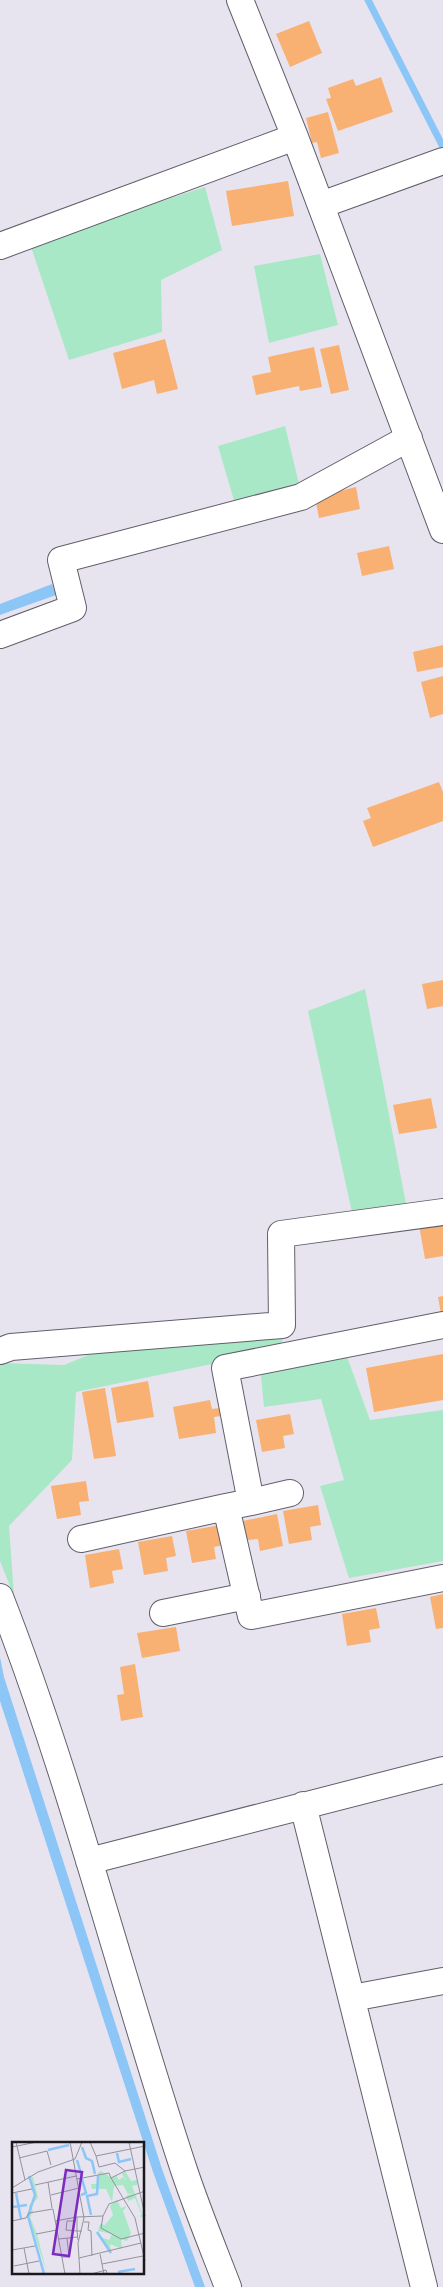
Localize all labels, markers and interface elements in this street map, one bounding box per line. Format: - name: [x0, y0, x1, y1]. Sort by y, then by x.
- inset map: [12, 2142, 145, 2274]

